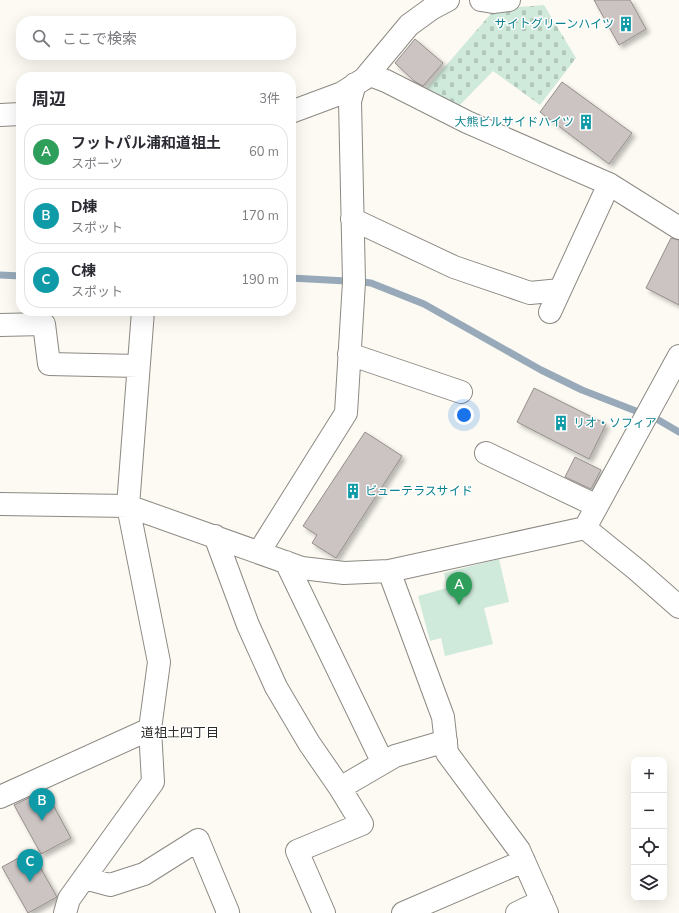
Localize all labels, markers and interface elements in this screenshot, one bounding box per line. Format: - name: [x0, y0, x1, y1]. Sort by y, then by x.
- building icon: サイトグリーンハイツ: [617, 15, 635, 33]
- search box: [16, 16, 296, 60]
- place label: サイトグリーンハイツ: [495, 16, 614, 32]
- icon: search: [30, 27, 52, 49]
- text: ここで検索: [62, 29, 137, 49]
- text: 周辺: [32, 88, 66, 111]
- text: 3件: [259, 90, 280, 108]
- building icon: 大熊ビルサイドハイツ: [577, 113, 595, 131]
- place label: 大熊ビルサイドハイツ: [454, 114, 574, 130]
- text: フットパル浦和道祖土: [71, 133, 221, 153]
- text: A: [41, 143, 51, 161]
- text: 60 m: [249, 143, 279, 161]
- text: スポーツ: [71, 155, 123, 173]
- text: D棟: [71, 197, 97, 217]
- text: B: [42, 207, 50, 225]
- text: 170 m: [241, 207, 279, 225]
- text: スポット: [71, 219, 123, 237]
- text: C棟: [71, 261, 96, 281]
- text: C: [42, 271, 50, 289]
- text: 190 m: [241, 271, 279, 289]
- text: スポット: [71, 283, 123, 301]
- your location: [454, 405, 474, 425]
- building icon: リオ・ソフィア: [552, 414, 570, 432]
- place label: リオ・ソフィア: [573, 415, 657, 431]
- building icon: ビューテラスサイド: [344, 482, 362, 500]
- place label: ビューテラスサイド: [365, 483, 473, 499]
- pin: A: [446, 572, 472, 605]
- district label: 道祖土四丁目: [141, 724, 219, 742]
- map controls: [631, 757, 667, 901]
- button: +: [631, 757, 667, 793]
- pin: B: [29, 788, 55, 821]
- button: −: [631, 793, 667, 829]
- button: locate: [631, 829, 667, 865]
- pin: C: [17, 849, 43, 882]
- button: layers: [631, 865, 667, 901]

